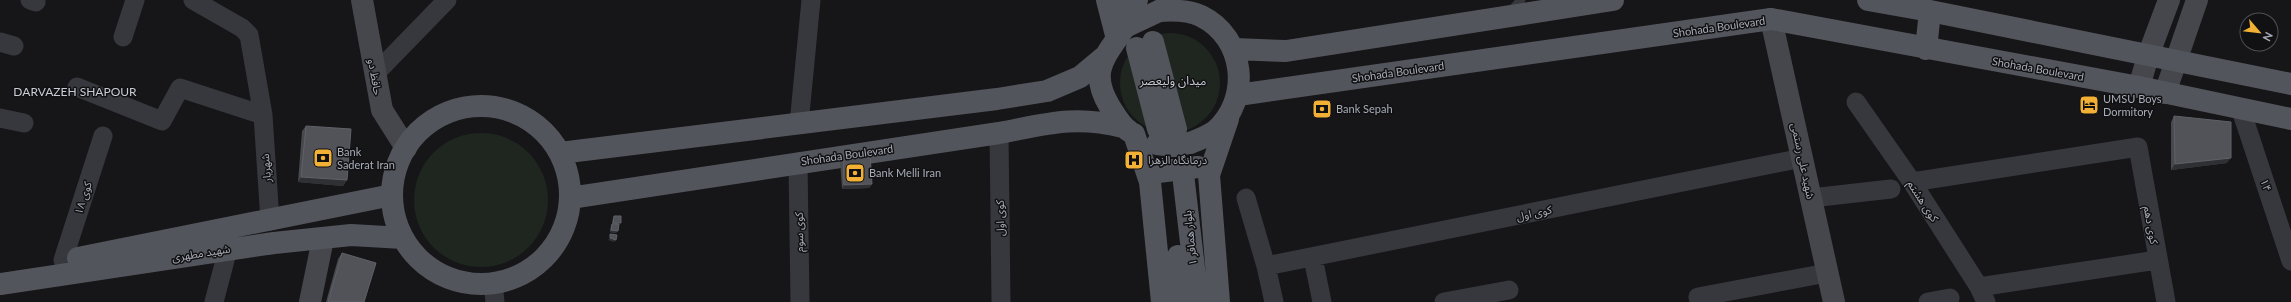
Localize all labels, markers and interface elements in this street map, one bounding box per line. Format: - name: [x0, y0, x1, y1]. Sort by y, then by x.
- north arrow: [2239, 12, 2279, 52]
- street label: Shohada Boulevard: [1672, 14, 1766, 39]
- text: N: [2261, 30, 2276, 44]
- street label: Shohada Boulevard: [1991, 54, 2085, 83]
- street label: حافظ دو: [365, 58, 385, 97]
- street label: Shohada Boulevard: [1351, 59, 1445, 84]
- district label: میدان ولیعصر: [1139, 73, 1206, 88]
- district label: DARVAZEH SHAPOUR: [13, 84, 137, 99]
- place label: UMSU Boys Dormitory: [2103, 92, 2162, 118]
- hotel icon: UMSU Boys Dormitory: [2078, 94, 2100, 116]
- bank icon: Bank Sepah: [1311, 98, 1333, 120]
- place label: Bank Sepah: [1336, 102, 1393, 115]
- street label: شهید علی رستمی: [1788, 122, 1818, 201]
- street label: Shohada Boulevard: [800, 142, 894, 167]
- place label: Bank Saderat Iran: [337, 145, 395, 171]
- bank icon: Bank Saderat Iran: [312, 147, 334, 169]
- hospital icon: درمانگاه الزهرا: [1123, 149, 1145, 171]
- street label: شهریار: [258, 153, 274, 184]
- place label: درمانگاه الزهرا: [1148, 153, 1207, 167]
- bank icon: Bank Melli Iran: [844, 162, 866, 184]
- place label: Bank Melli Iran: [869, 166, 941, 179]
- street label: ۱۴: [2258, 177, 2275, 193]
- street label: کوی هشتم: [1903, 178, 1942, 226]
- street label: کوی ۱۸: [71, 179, 95, 216]
- street label: کوی اول: [993, 199, 1007, 236]
- street label: کوی اول: [1515, 202, 1554, 224]
- street label: کوی دهم: [2139, 205, 2161, 246]
- street label: بلوار همافر ۱: [1180, 210, 1200, 266]
- street label: کوی سوم: [792, 211, 807, 252]
- street label: شهید مطهری: [171, 241, 232, 265]

